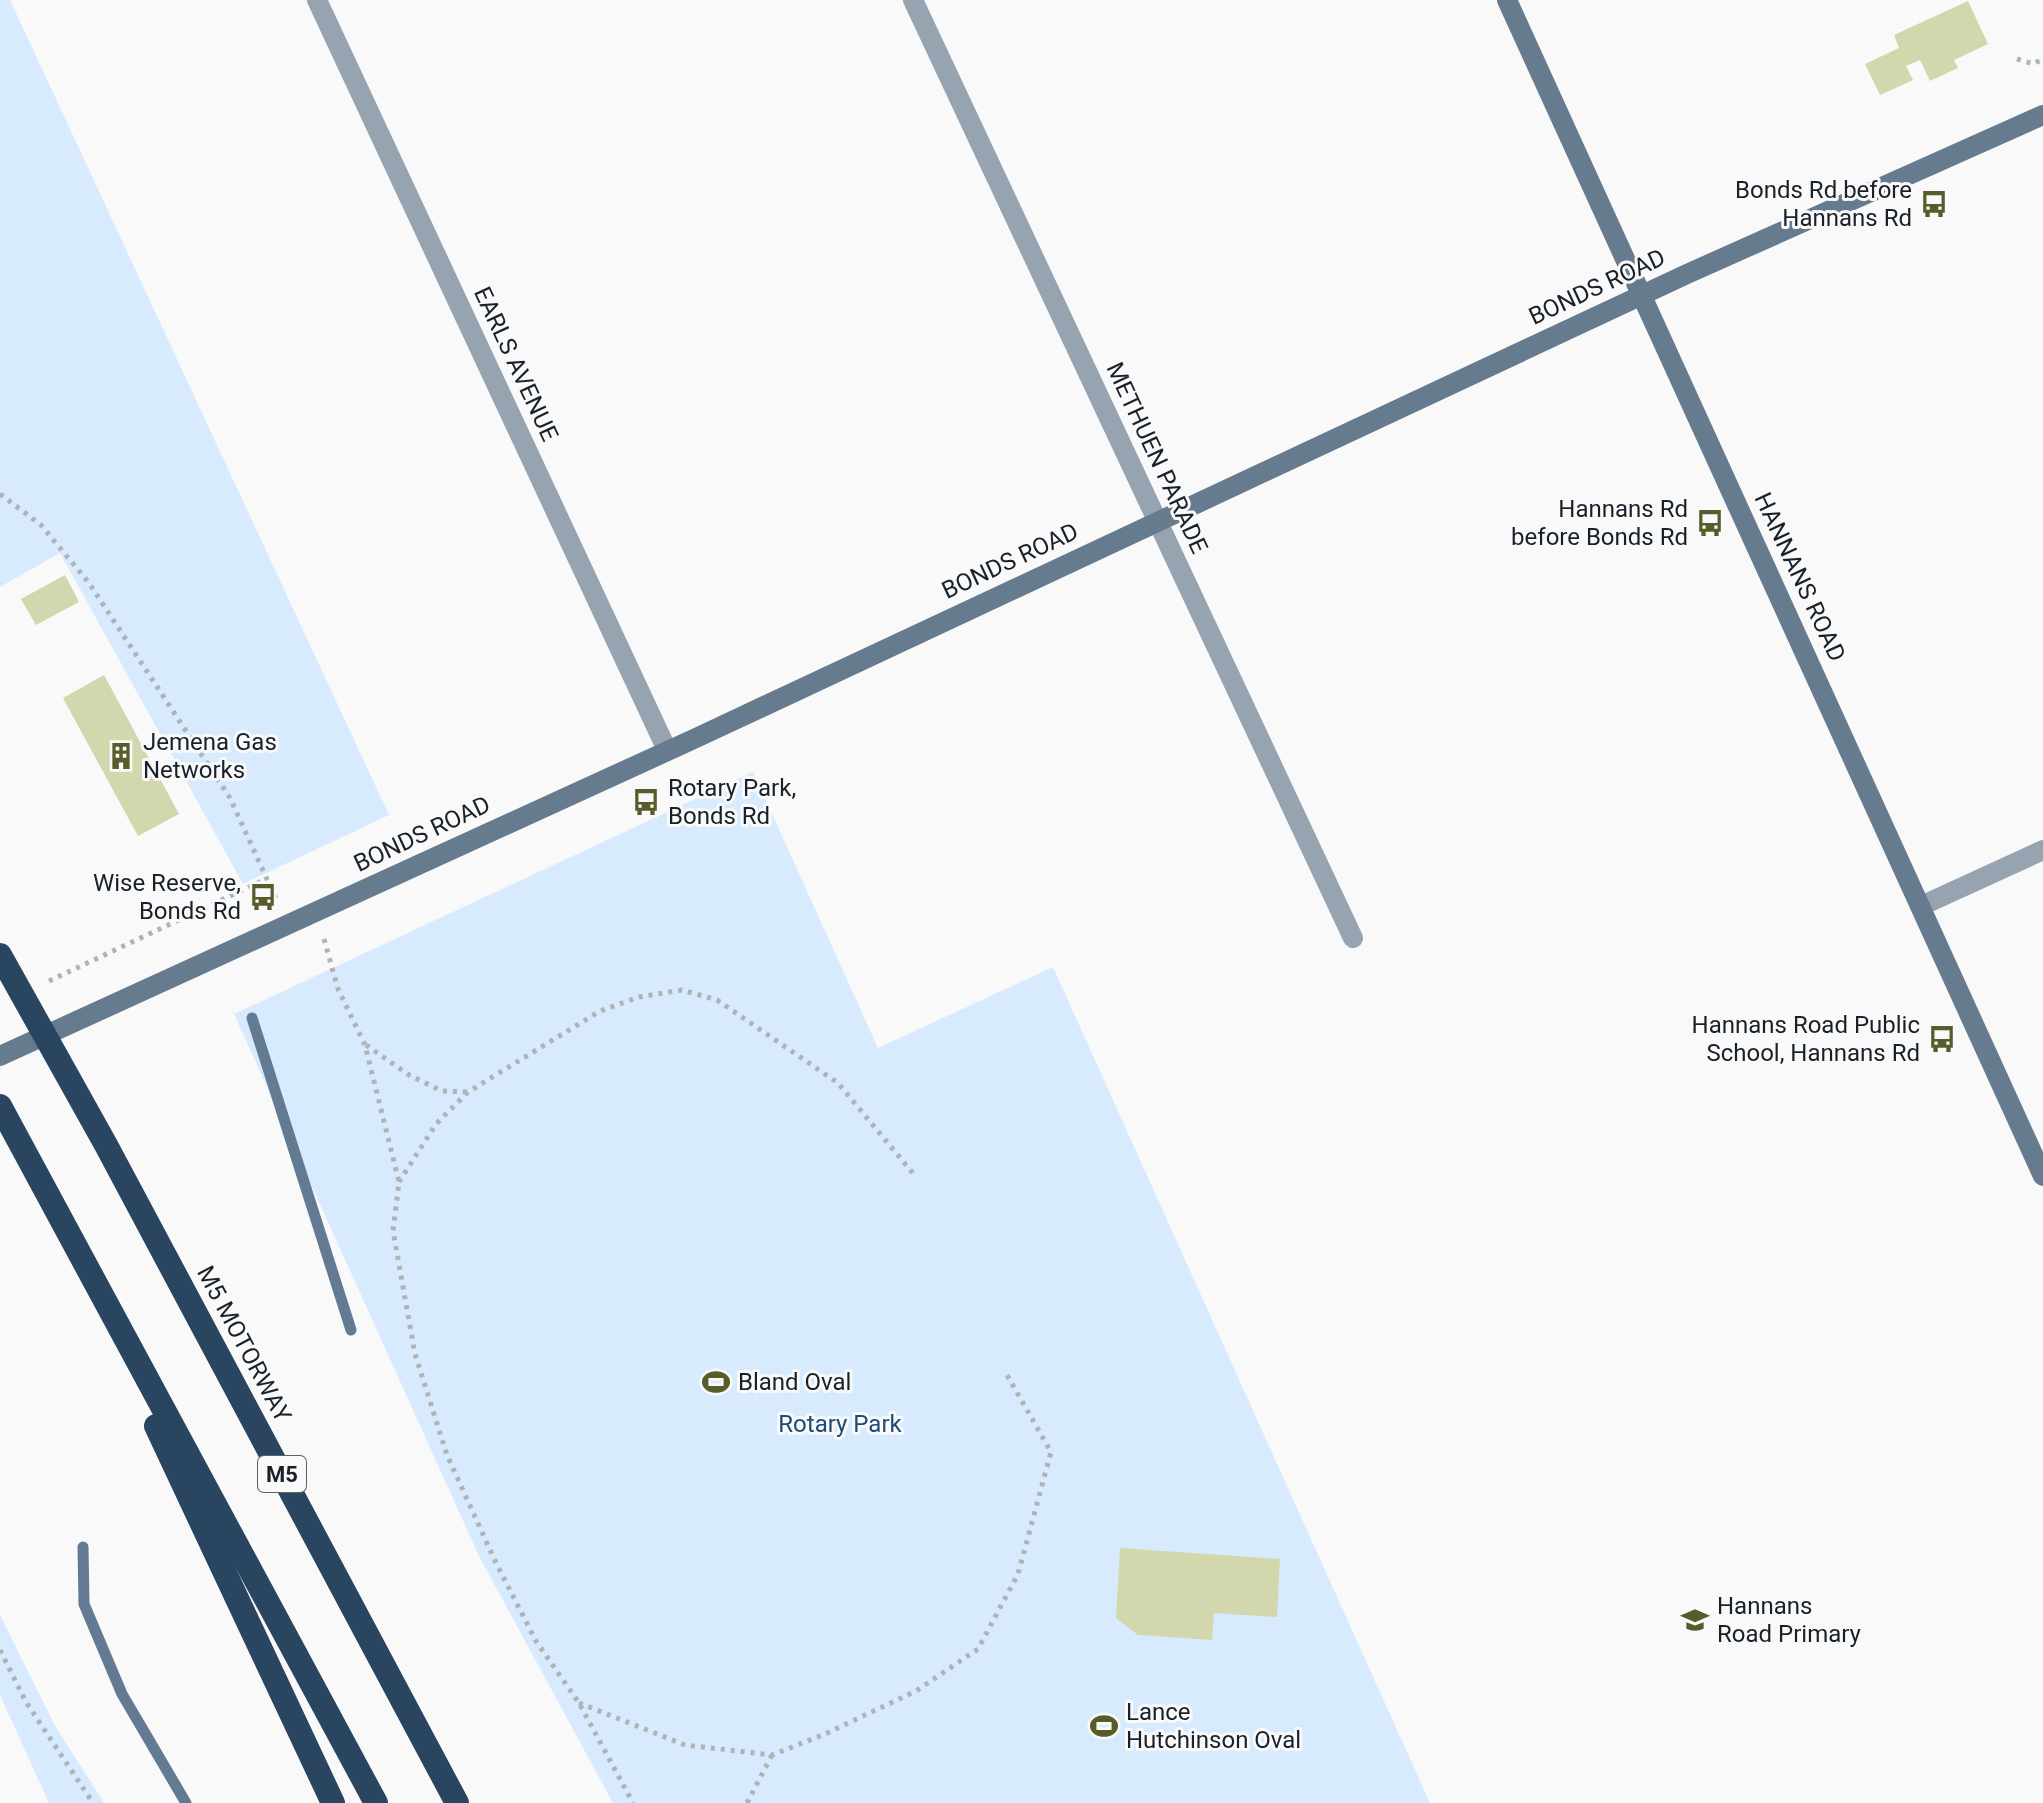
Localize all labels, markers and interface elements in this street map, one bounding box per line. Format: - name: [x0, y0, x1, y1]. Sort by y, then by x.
- place label: Bonds Rd before Hannans Rd: [1735, 176, 1912, 232]
- bus stop icon: Bonds Rd before Hannans Rd: [1919, 189, 1949, 219]
- street label: BONDS ROAD: [1524, 243, 1670, 331]
- street label: EARLS AVENUE: [468, 282, 564, 446]
- street label: METHUEN PARADE: [1100, 358, 1214, 558]
- street label: HANNANS ROAD: [1749, 488, 1851, 666]
- place label: Hannans Rd before Bonds Rd: [1511, 495, 1688, 551]
- bus stop icon: Hannans Rd before Bonds Rd: [1695, 508, 1725, 538]
- street label: BONDS ROAD: [937, 517, 1083, 605]
- place label: Jemena Gas Networks: [143, 728, 277, 784]
- building icon: Jemena Gas Networks: [106, 741, 136, 771]
- place label: Rotary Park, Bonds Rd: [668, 774, 796, 830]
- bus stop icon: Rotary Park, Bonds Rd: [631, 787, 661, 817]
- street label: BONDS ROAD: [349, 790, 495, 878]
- place label: Wise Reserve, Bonds Rd: [93, 869, 241, 925]
- bus stop icon: Wise Reserve, Bonds Rd: [248, 882, 278, 912]
- place label: Hannans Road Public School, Hannans Rd: [1692, 1011, 1920, 1067]
- bus stop icon: Hannans Road Public School, Hannans Rd: [1927, 1024, 1957, 1054]
- street label: M5 MOTORWAY: [191, 1261, 297, 1427]
- sports icon: Bland Oval: [701, 1367, 731, 1397]
- place label: Bland Oval: [738, 1368, 851, 1396]
- park label: Rotary Park: [778, 1410, 903, 1438]
- road number: M5: [258, 1456, 306, 1492]
- place label: Hannans Road Primary: [1717, 1592, 1862, 1648]
- school or university icon: Hannans Road Primary: [1680, 1605, 1710, 1635]
- place label: Lance Hutchinson Oval: [1126, 1698, 1301, 1754]
- sports icon: Lance Hutchinson Oval: [1089, 1711, 1119, 1741]

